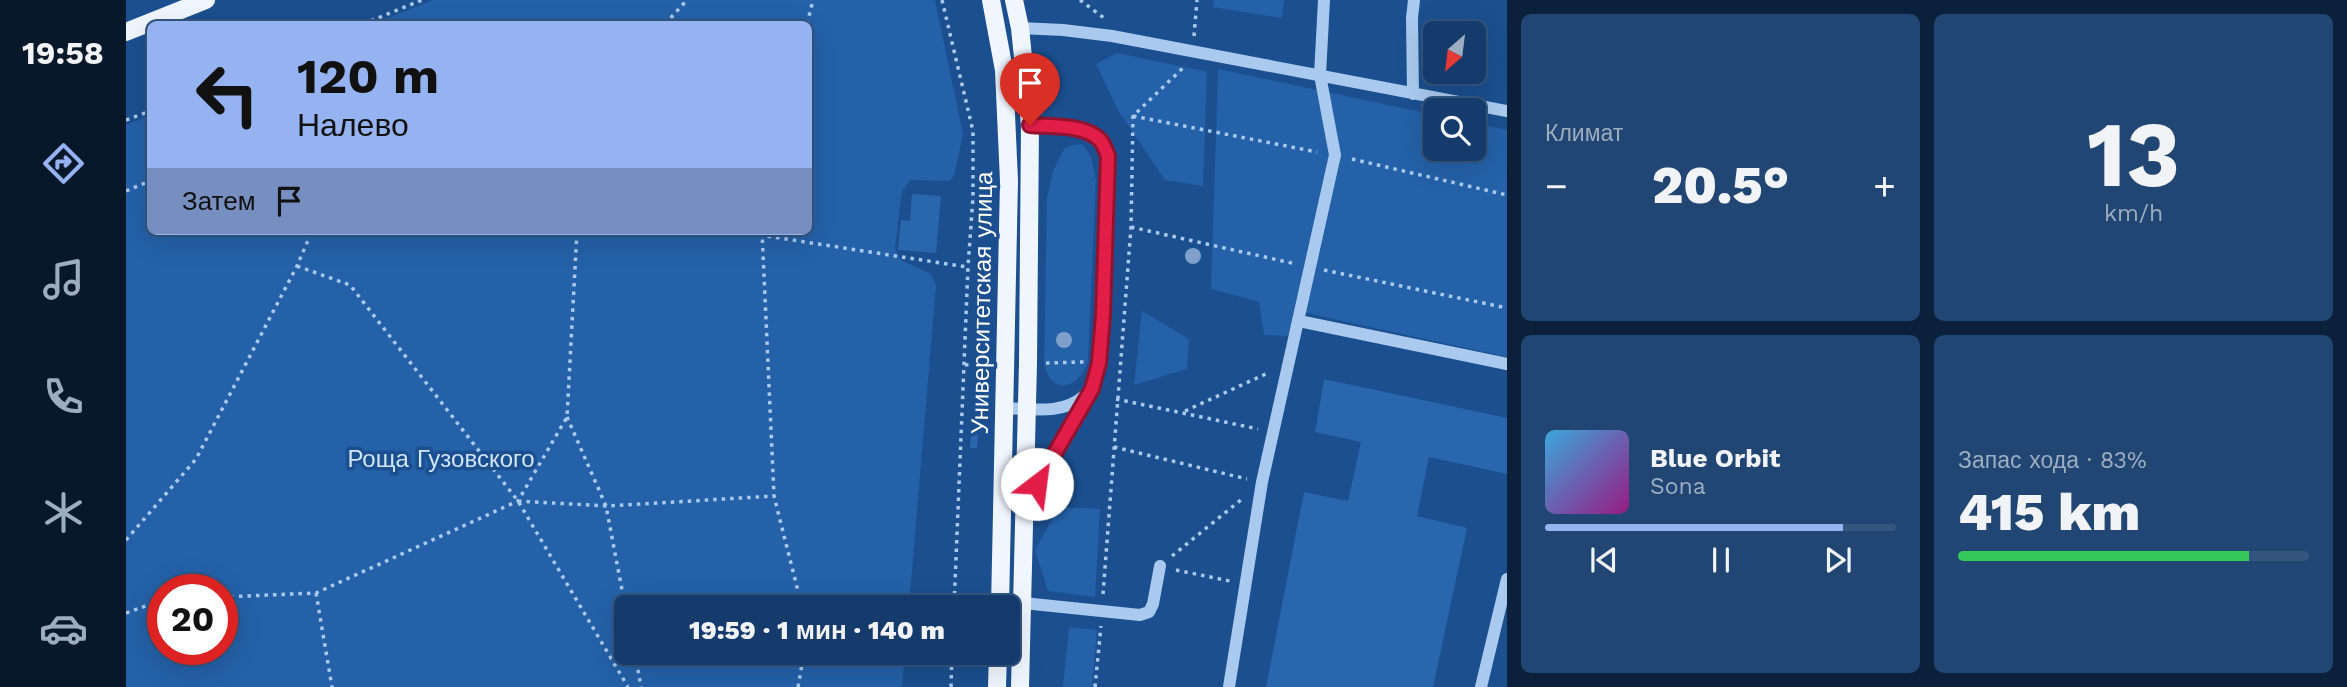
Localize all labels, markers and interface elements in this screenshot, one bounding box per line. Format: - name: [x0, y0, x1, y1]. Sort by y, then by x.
- north arrow: [1423, 21, 1486, 84]
- map controls: [1423, 21, 1486, 161]
- text: 19:58: [22, 34, 104, 72]
- text: 120 m: [297, 47, 439, 105]
- icon: left: [182, 49, 273, 140]
- pin: [1000, 53, 1060, 125]
- icon: arrive: [1011, 64, 1049, 102]
- button: search: [1423, 98, 1486, 161]
- text: 13: [2087, 101, 2180, 208]
- text: Налево: [297, 106, 409, 144]
- text: Климат: [1545, 120, 1623, 147]
- icon: directions: [39, 139, 88, 188]
- text: 20.5°: [1652, 155, 1789, 216]
- text: −: [1545, 164, 1568, 208]
- text: +: [1873, 164, 1896, 208]
- street label: Университетская улица: [966, 171, 998, 435]
- icon: arrive: [270, 182, 308, 220]
- text: Затем: [182, 186, 256, 216]
- text: km/h: [2104, 200, 2163, 227]
- icon: music: [39, 255, 88, 304]
- icon: phone: [39, 372, 88, 421]
- text: Blue Orbit: [1650, 443, 1780, 473]
- park label: Роща Гузовского: [347, 445, 535, 473]
- position arrow: [1000, 447, 1074, 521]
- text: Запас хода · 83%: [1958, 447, 2147, 474]
- text: Sona: [1650, 473, 1706, 500]
- text: 415 km: [1958, 482, 2140, 543]
- icon: climate: [39, 488, 88, 537]
- icon: previous: [1585, 541, 1623, 579]
- icon: pause: [1702, 541, 1740, 579]
- icon: next: [1819, 541, 1857, 579]
- speed limit sign: 20: [147, 574, 238, 665]
- icon: car: [39, 604, 88, 653]
- text: 19:59 · 1 мин · 140 m: [689, 615, 945, 645]

